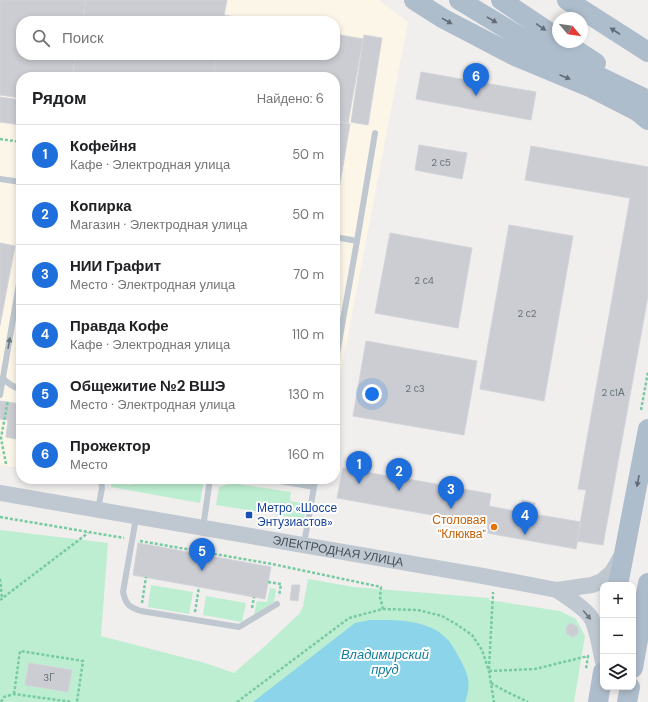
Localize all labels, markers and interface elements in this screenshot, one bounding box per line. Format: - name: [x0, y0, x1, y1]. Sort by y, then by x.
- north arrow: [552, 12, 588, 48]
- search box: [16, 16, 340, 60]
- one-way arrow: [487, 16, 497, 24]
- one-way arrow: [441, 17, 453, 24]
- one-way arrow: [536, 23, 546, 31]
- icon: search: [30, 27, 52, 49]
- one-way arrow: [610, 27, 620, 35]
- text: Поиск: [62, 28, 104, 48]
- pin: 6: [463, 63, 489, 96]
- one-way arrow: [559, 74, 571, 80]
- text: Рядом: [32, 87, 87, 109]
- text: Найдено: 6: [257, 90, 324, 107]
- text: Кофейня: [70, 136, 137, 156]
- text: 1: [43, 146, 47, 163]
- text: 50 m: [292, 146, 324, 163]
- text: Кафе · Электродная улица: [70, 156, 230, 173]
- house number: 2 с5: [431, 156, 451, 169]
- text: Копирка: [70, 196, 132, 216]
- text: 2: [41, 206, 49, 223]
- text: 50 m: [292, 206, 324, 223]
- text: Магазин · Электродная улица: [70, 216, 248, 233]
- text: НИИ Графит: [70, 256, 161, 276]
- text: 3: [41, 266, 49, 283]
- text: 70 m: [293, 266, 324, 283]
- house number: 2 с4: [414, 274, 434, 287]
- text: Место · Электродная улица: [70, 276, 235, 293]
- house number: 2 с2: [517, 307, 537, 320]
- text: Правда Кофе: [70, 316, 168, 336]
- text: 4: [41, 326, 49, 343]
- text: 110 m: [292, 326, 324, 343]
- one-way arrow: [6, 336, 12, 349]
- text: Кафе · Электродная улица: [70, 336, 230, 353]
- text: Общежитие №2 ВШЭ: [70, 376, 226, 396]
- house number: 2 с3: [405, 382, 425, 395]
- your location: [362, 384, 382, 404]
- text: 5: [41, 386, 49, 403]
- text: 130 m: [288, 386, 324, 403]
- house number: 2 с1А: [601, 386, 625, 399]
- text: Место · Электродная улица: [70, 396, 235, 413]
- text: Прожектор: [70, 436, 151, 456]
- text: 6: [41, 446, 49, 463]
- text: 160 m: [288, 446, 324, 463]
- pin: 1: [346, 451, 372, 484]
- text: Место: [70, 456, 108, 473]
- pin: 2: [386, 458, 412, 491]
- one-way arrow: [634, 475, 640, 487]
- pin: 3: [438, 476, 464, 509]
- place label: Метро «Шоссе Энтузиастов»: [257, 500, 338, 530]
- pin: 4: [512, 502, 538, 535]
- marker: Метро «Шоссе Энтузиастов»: [244, 510, 254, 520]
- place label: Столовая "Клюква": [432, 512, 487, 542]
- marker: Столовая "Клюква": [489, 522, 499, 532]
- street label: ЭЛЕКТРОДНАЯ УЛИЦА: [271, 532, 405, 570]
- pin: 5: [189, 538, 215, 571]
- map controls: [600, 582, 636, 690]
- button: +: [600, 582, 636, 618]
- one-way arrow: [583, 609, 592, 620]
- button: −: [600, 618, 636, 654]
- water label: Владимирский пруд: [341, 646, 429, 678]
- button: layers: [600, 654, 636, 690]
- house number: 3Г: [43, 671, 55, 684]

